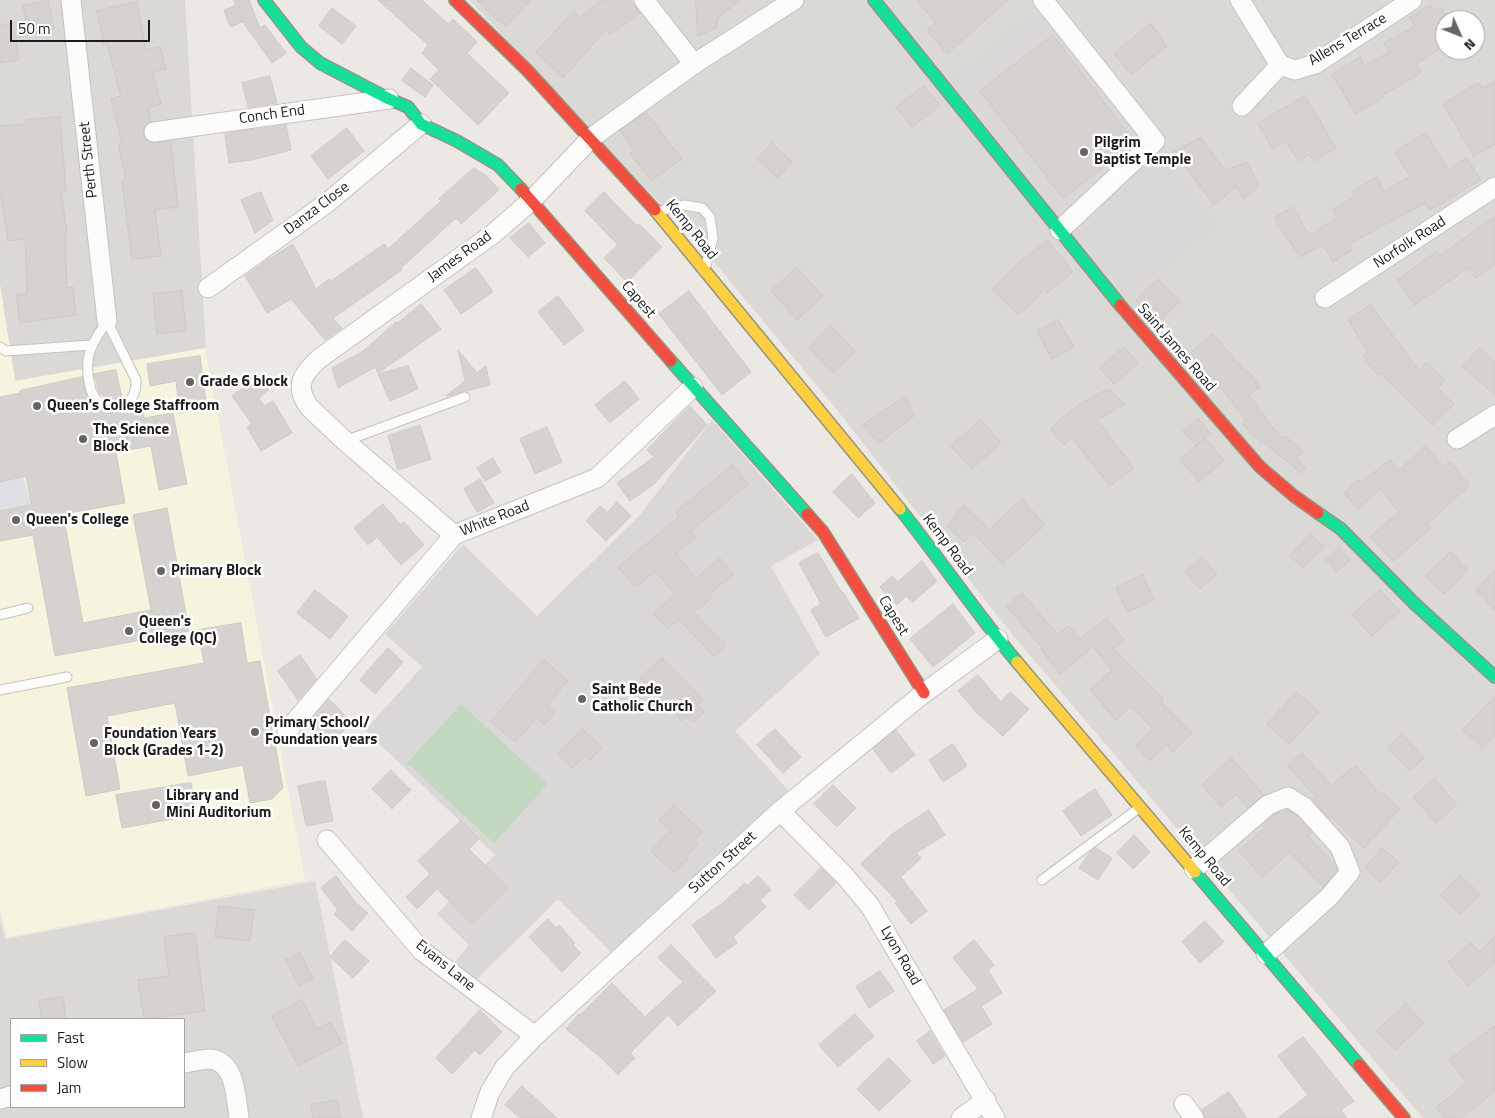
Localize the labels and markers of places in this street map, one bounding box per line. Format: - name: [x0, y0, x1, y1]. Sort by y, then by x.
- place label: Pilgrim Baptist Temple: [1094, 134, 1191, 169]
- marker: Pilgrim Baptist Temple: [1078, 146, 1090, 158]
- place label: Grade 6 block: [200, 373, 288, 391]
- marker: Grade 6 block: [184, 376, 196, 388]
- place label: Queen's College Staffroom: [47, 397, 219, 415]
- marker: Queen's College Staffroom: [31, 400, 43, 412]
- place label: The Science Block: [93, 421, 169, 456]
- marker: The Science Block: [77, 433, 89, 445]
- place label: Queen's College: [26, 511, 129, 529]
- marker: Queen's College: [10, 514, 22, 526]
- place label: Primary Block: [171, 562, 261, 580]
- marker: Primary Block: [155, 565, 167, 577]
- place label: Queen's College (QC): [139, 613, 217, 648]
- marker: Queen's College (QC): [123, 625, 135, 637]
- place label: Saint Bede Catholic Church: [592, 681, 693, 716]
- marker: Saint Bede Catholic Church: [576, 693, 588, 705]
- place label: Primary School/ Foundation years: [265, 714, 377, 749]
- place label: Foundation Years Block (Grades 1-2): [104, 725, 223, 760]
- marker: Primary School/ Foundation years: [249, 726, 261, 738]
- marker: Foundation Years Block (Grades 1-2): [88, 737, 100, 749]
- place label: Library and Mini Auditorium: [166, 787, 271, 822]
- marker: Library and Mini Auditorium: [150, 799, 162, 811]

